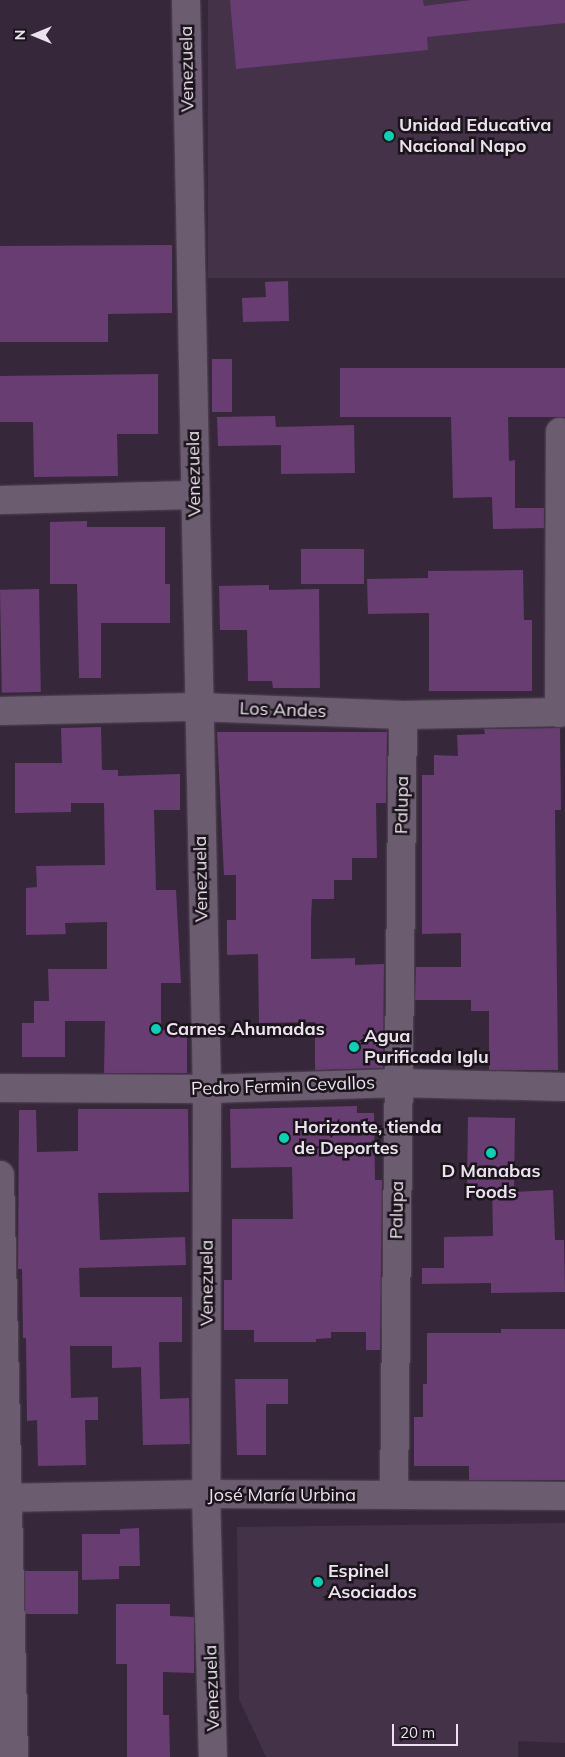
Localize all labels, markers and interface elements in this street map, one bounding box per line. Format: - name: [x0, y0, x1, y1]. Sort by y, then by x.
- north arrow: [10, 10, 60, 60]
- street label: Venezuela: [175, 26, 199, 112]
- text: N: [11, 30, 29, 40]
- place label: Unidad Educativa Nacional Napo: [399, 115, 551, 158]
- marker: Unidad Educativa Nacional Napo: [383, 130, 395, 142]
- street label: Venezuela: [182, 431, 206, 517]
- street label: Los Andes: [239, 698, 327, 722]
- street label: Palupa: [391, 776, 413, 834]
- street label: Venezuela: [189, 836, 213, 922]
- place label: Carnes Ahumadas: [166, 1018, 325, 1040]
- marker: Carnes Ahumadas: [150, 1023, 162, 1035]
- place label: Agua Purificada Iglu: [364, 1026, 489, 1068]
- marker: Agua Purificada Iglu: [348, 1041, 360, 1053]
- street label: Pedro Fermin Cevallos: [191, 1072, 375, 1100]
- place label: Horizonte, tienda de Deportes: [294, 1117, 442, 1160]
- marker: Horizonte, tienda de Deportes: [278, 1132, 290, 1144]
- marker: D Manabas Foods: [485, 1147, 497, 1159]
- place label: D Manabas Foods: [442, 1161, 540, 1204]
- street label: Palupa: [386, 1181, 408, 1239]
- street label: Venezuela: [196, 1240, 218, 1326]
- street label: José María Urbina: [208, 1484, 356, 1506]
- place label: Espinel Asociados: [328, 1561, 417, 1604]
- marker: Espinel Asociados: [312, 1576, 324, 1588]
- street label: Venezuela: [200, 1645, 224, 1731]
- scale bar: [395, 1714, 461, 1746]
- text: 20 m: [400, 1723, 435, 1742]

